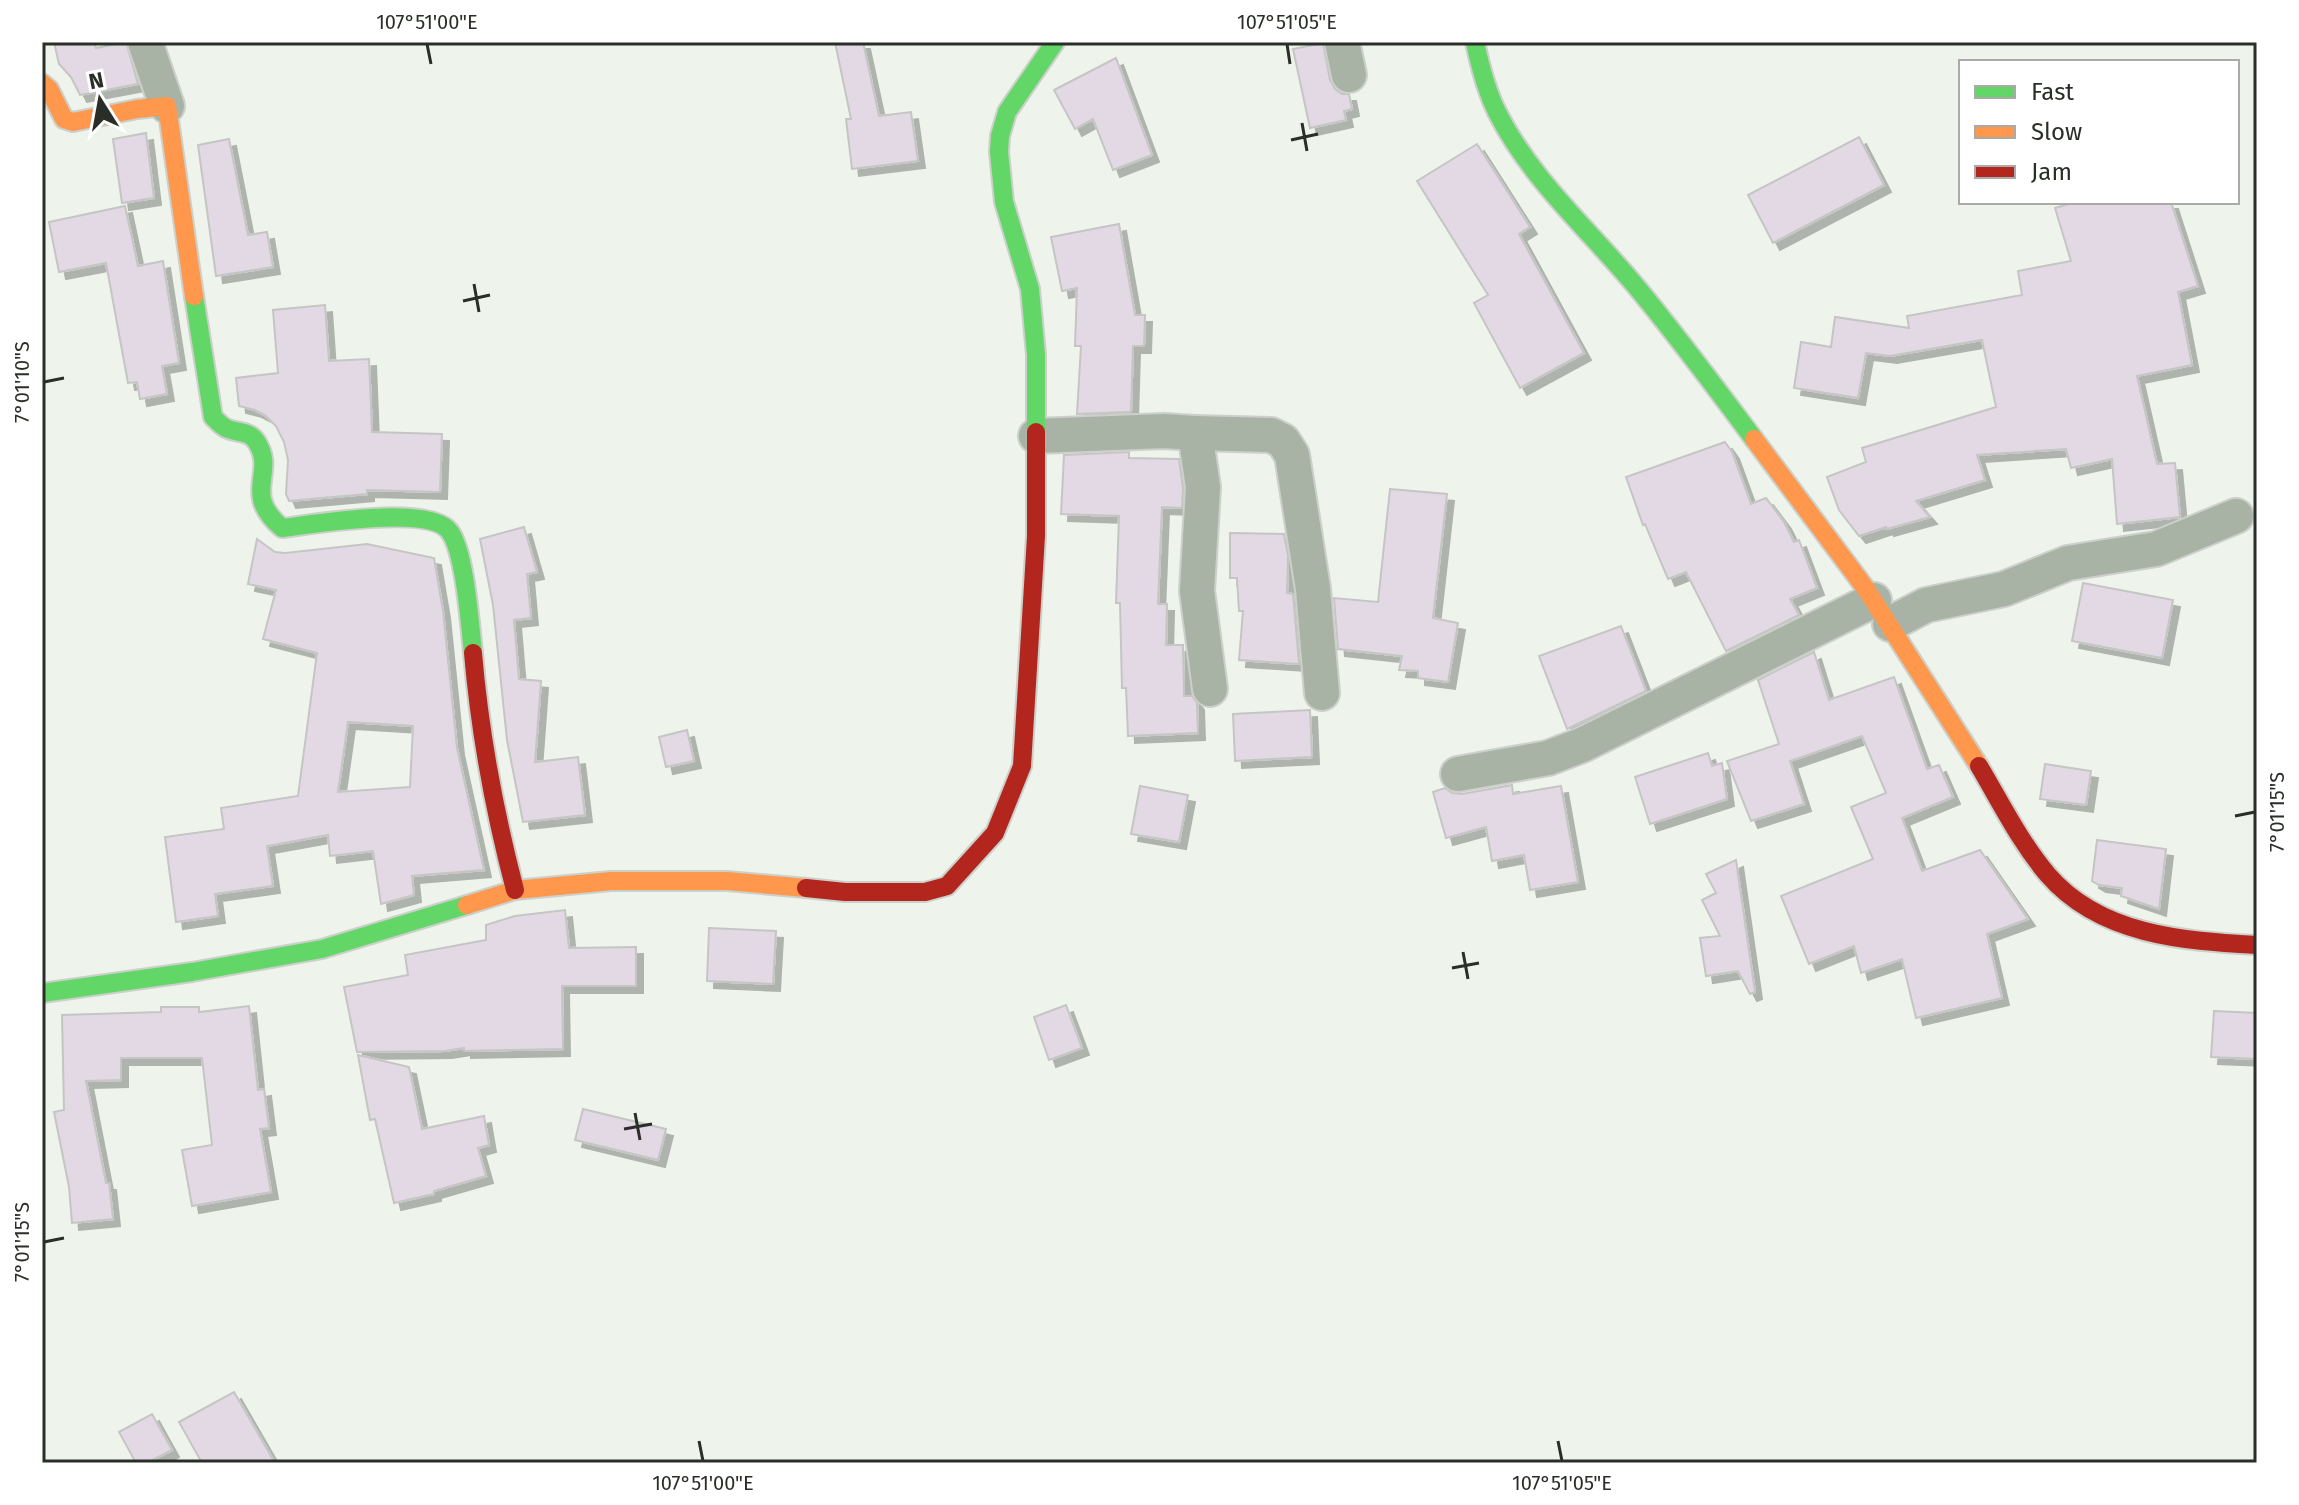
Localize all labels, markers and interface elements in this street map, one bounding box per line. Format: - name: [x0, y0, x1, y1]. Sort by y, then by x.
- text: 107°51'00"E: [376, 10, 478, 34]
- text: 107°51'05"E: [1237, 10, 1337, 34]
- north arrow: [60, 60, 140, 140]
- legend: [1959, 60, 2239, 204]
- text: N: [87, 66, 106, 96]
- text: Fast: [2031, 78, 2074, 106]
- text: Slow: [2031, 118, 2082, 146]
- text: Jam: [2031, 158, 2072, 186]
- text: 7°01'10"S: [10, 341, 34, 423]
- text: 7°01'15"S: [2265, 772, 2289, 852]
- text: 7°01'15"S: [10, 1202, 34, 1282]
- text: 107°51'00"E: [652, 1471, 754, 1495]
- text: 107°51'05"E: [1512, 1471, 1612, 1495]

